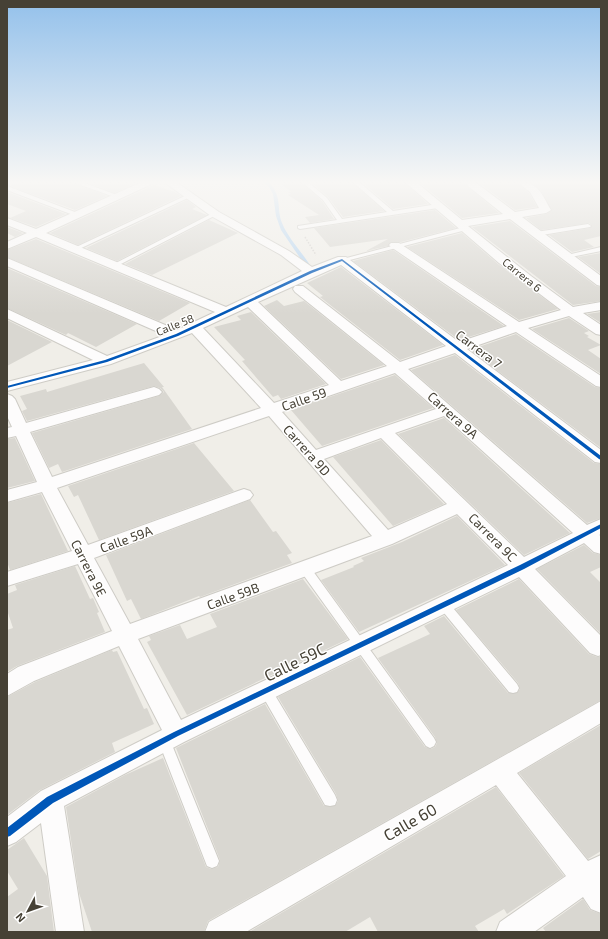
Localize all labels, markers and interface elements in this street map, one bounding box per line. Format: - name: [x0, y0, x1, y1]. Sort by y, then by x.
- street label: Carrera 6: [500, 255, 544, 294]
- street label: Calle 58: [154, 311, 196, 338]
- street label: Carrera 7: [453, 326, 506, 372]
- street label: Calle 59: [279, 384, 329, 414]
- street label: Carrera 9A: [424, 388, 482, 442]
- street label: Carrera 9D: [280, 421, 334, 479]
- street label: Carrera 9C: [465, 509, 521, 565]
- street label: Calle 59A: [98, 522, 154, 556]
- street label: Carrera 9E: [68, 537, 110, 599]
- street label: Calle 59B: [205, 579, 261, 613]
- street label: Calle 59C: [261, 638, 329, 685]
- street label: Calle 60: [380, 799, 440, 844]
- north arrow: [8, 891, 48, 931]
- text: N: [13, 911, 28, 925]

